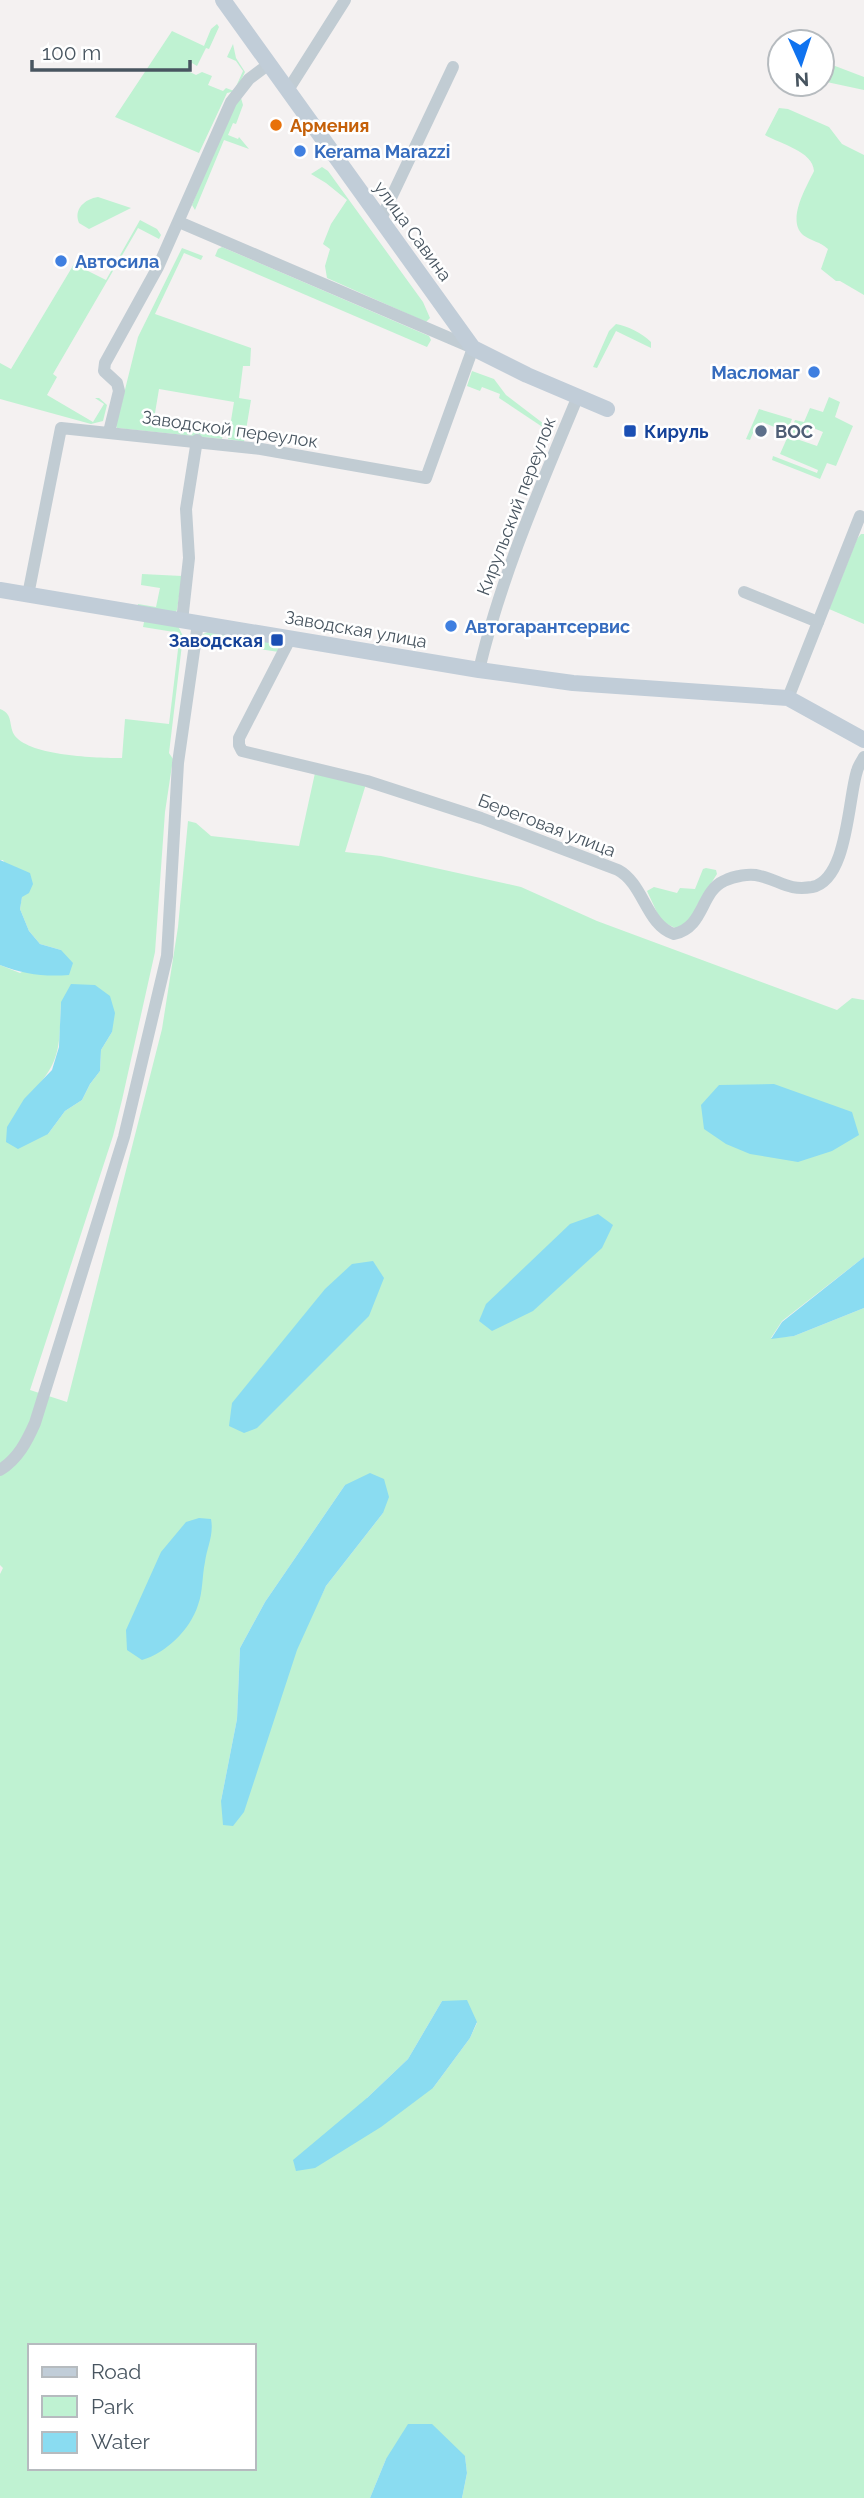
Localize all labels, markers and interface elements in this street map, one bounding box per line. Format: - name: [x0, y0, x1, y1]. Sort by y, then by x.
- scale bar: [32, 28, 189, 72]
- north arrow: [766, 28, 836, 98]
- text: 100 m: [42, 40, 101, 65]
- text: N: [794, 69, 810, 91]
- place label: Армения: [290, 115, 369, 136]
- marker: Армения: [268, 117, 284, 133]
- place label: Kerama Marazzi: [314, 141, 450, 162]
- marker: Kerama Marazzi: [292, 143, 308, 159]
- street label: улица Савина: [370, 177, 456, 285]
- place label: Автосила: [75, 251, 159, 272]
- marker: Автосила: [53, 253, 69, 269]
- place label: Масломаг: [711, 362, 800, 383]
- marker: Масломаг: [806, 364, 822, 380]
- street label: Заводской переулок: [141, 406, 319, 452]
- street label: Кирульский переулок: [472, 414, 560, 598]
- place label: Кируль: [644, 421, 709, 442]
- place label: ВОС: [775, 421, 813, 442]
- marker: Кируль: [622, 423, 638, 439]
- marker: ВОС: [753, 423, 769, 439]
- street label: Заводская улица: [283, 606, 429, 652]
- place label: Автогарантсервис: [465, 616, 630, 637]
- marker: Автогарантсервис: [443, 618, 459, 634]
- place label: Заводская: [169, 630, 263, 651]
- marker: Заводская: [269, 632, 285, 648]
- street label: Береговая улица: [475, 789, 619, 861]
- legend: [28, 2344, 256, 2470]
- text: Road: [91, 2359, 141, 2384]
- text: Park: [91, 2394, 134, 2419]
- text: Water: [91, 2429, 150, 2454]

